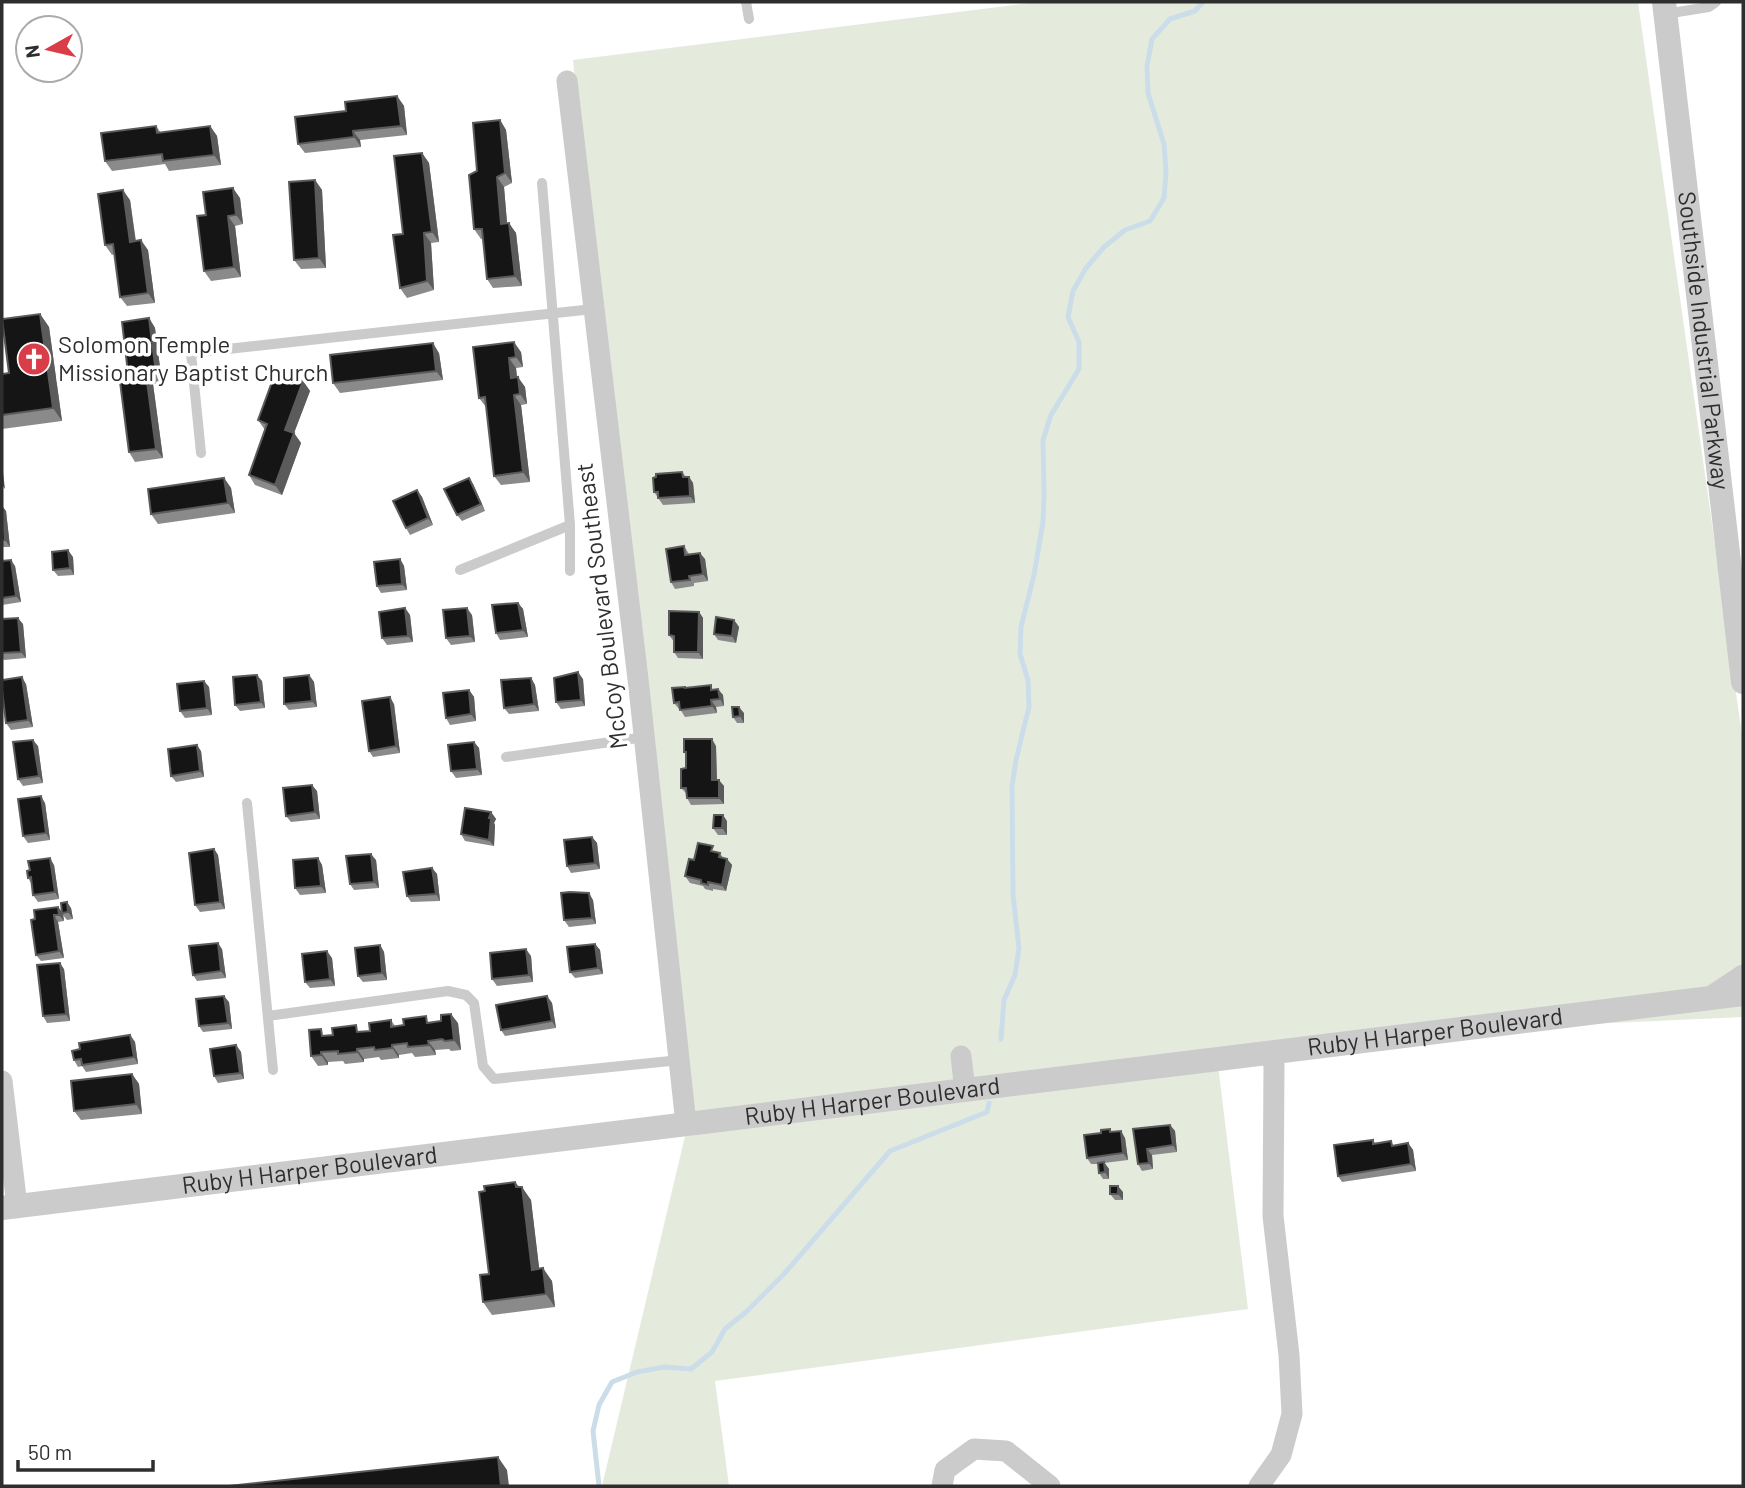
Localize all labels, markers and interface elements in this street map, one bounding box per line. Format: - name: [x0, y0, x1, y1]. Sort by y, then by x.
- north arrow: [14, 14, 84, 84]
- text: N: [19, 44, 44, 59]
- street label: Southside Industrial Parkway: [1673, 190, 1737, 491]
- place label: Solomon Temple Missionary Baptist Church: [58, 329, 328, 386]
- church icon: Solomon Temple Missionary Baptist Church: [15, 340, 53, 378]
- street label: McCoy Boulevard Southeast: [569, 461, 632, 751]
- street label: Ruby H Harper Boulevard: [1306, 1000, 1564, 1061]
- street label: Ruby H Harper Boulevard: [743, 1070, 1002, 1130]
- street label: Ruby H Harper Boulevard: [180, 1139, 439, 1199]
- scale bar: [18, 1428, 152, 1472]
- text: 50 m: [28, 1439, 72, 1464]

